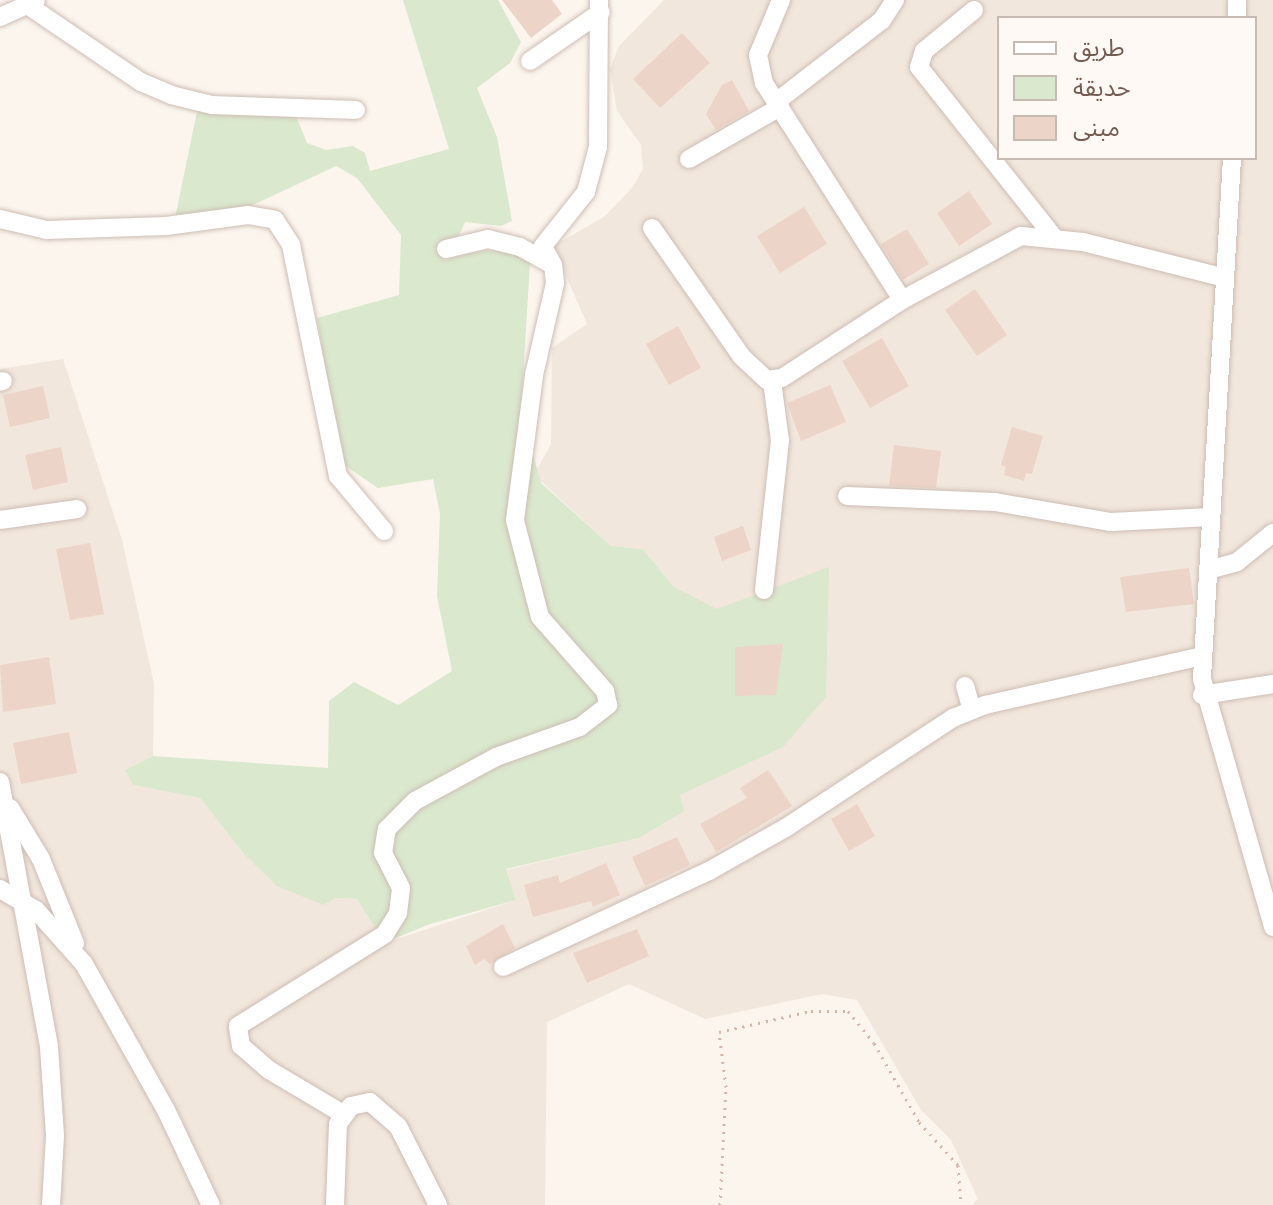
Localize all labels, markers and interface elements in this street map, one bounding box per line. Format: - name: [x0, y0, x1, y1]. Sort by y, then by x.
- legend: [997, 16, 1257, 160]
- text: طريق: [1073, 34, 1125, 61]
- text: حديقة: [1073, 74, 1131, 101]
- text: مبنى: [1073, 114, 1120, 141]

